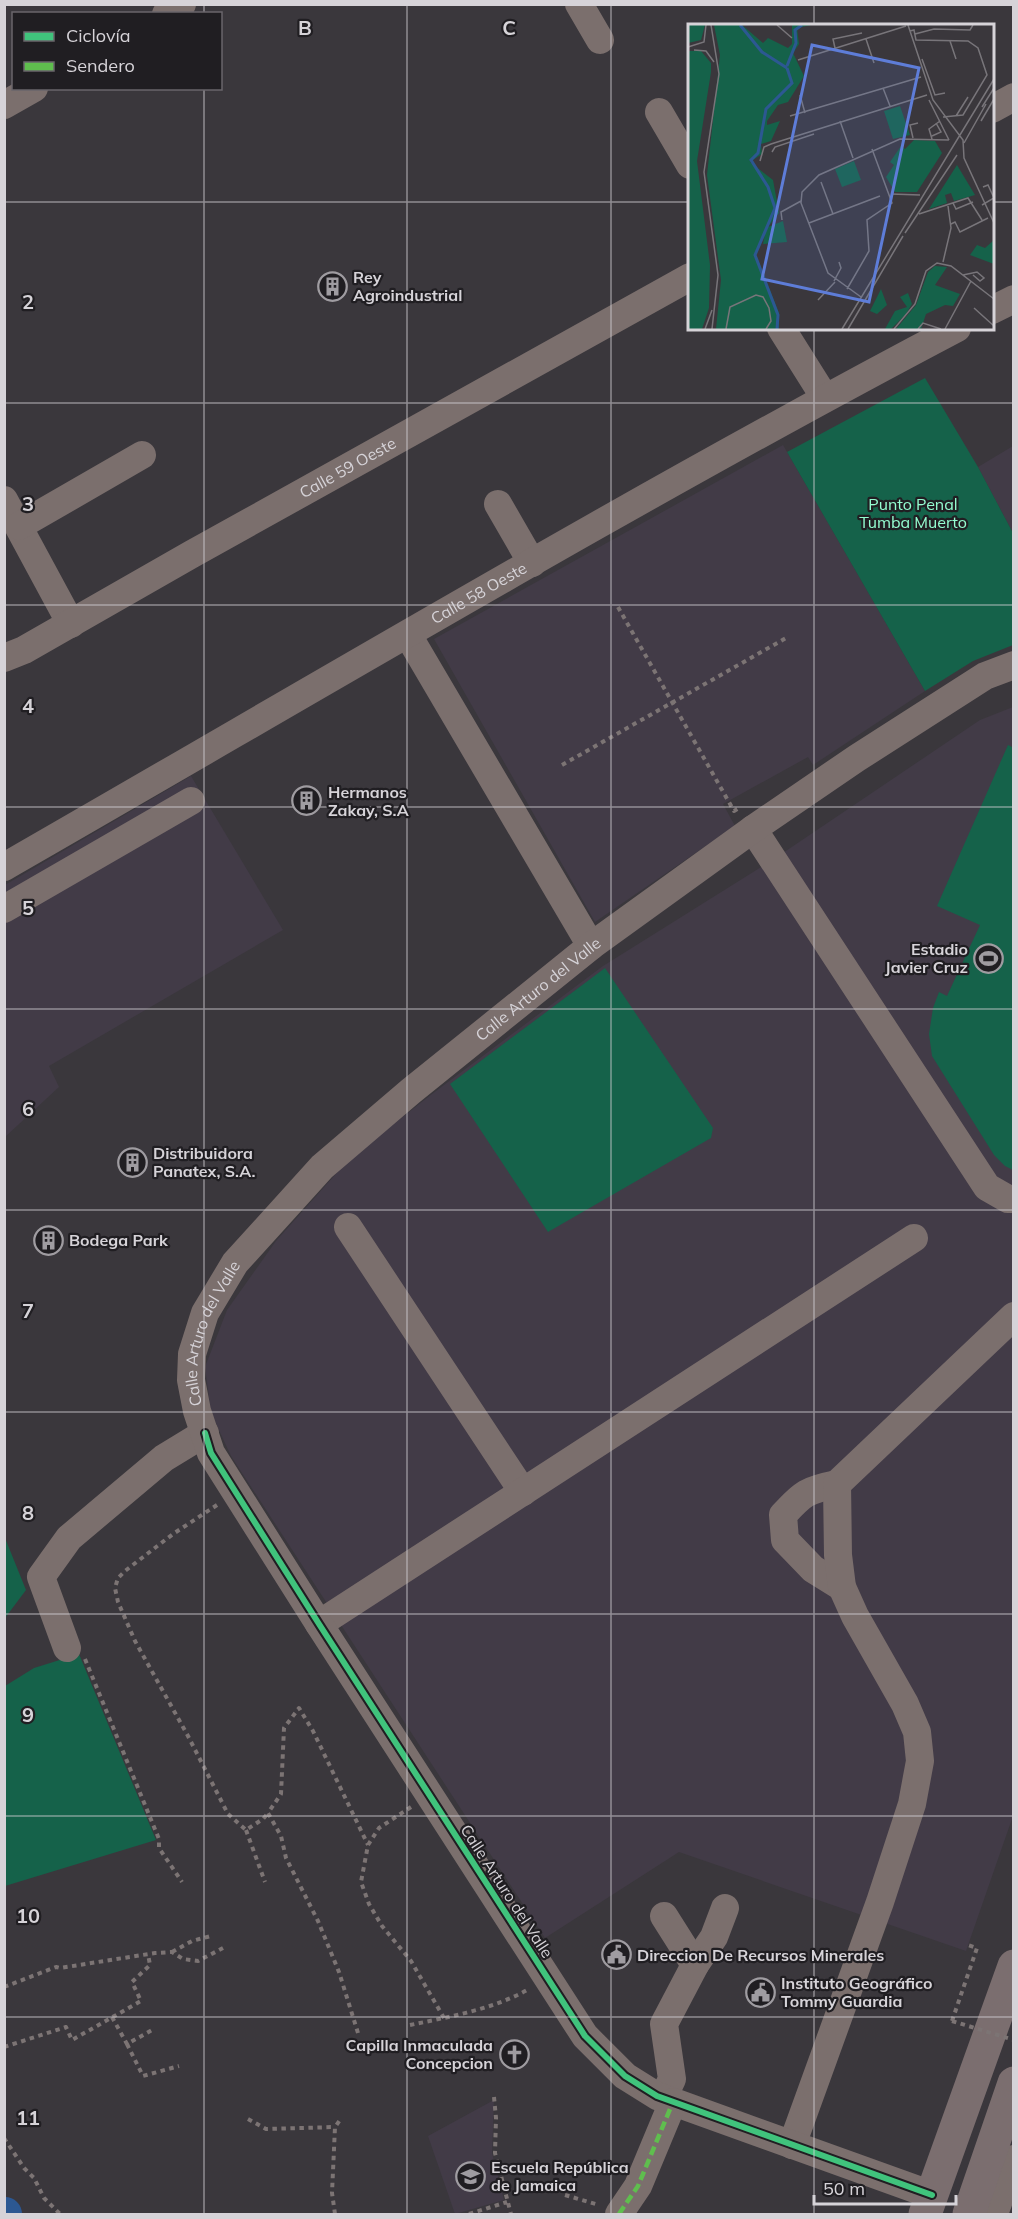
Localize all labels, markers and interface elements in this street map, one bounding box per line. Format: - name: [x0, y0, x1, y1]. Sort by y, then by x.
- legend: [12, 12, 222, 90]
- text: B: [298, 15, 312, 40]
- text: C: [502, 15, 516, 40]
- text: Ciclovía: [66, 24, 131, 47]
- inset map: [688, 24, 994, 330]
- text: Sendero: [66, 54, 135, 77]
- place label: Rey Agroindustrial: [353, 267, 462, 305]
- building icon: Rey Agroindustrial: [316, 270, 348, 302]
- text: 2: [22, 289, 34, 314]
- street label: Calle 59 Oeste: [296, 433, 399, 502]
- text: 3: [22, 491, 34, 516]
- park label: Punto Penal Tumba Muerto: [859, 494, 967, 532]
- street label: Calle 58 Oeste: [427, 557, 530, 628]
- text: 4: [22, 693, 34, 718]
- place label: Hermanos Zakay, S.A: [328, 782, 409, 820]
- building icon: Hermanos Zakay, S.A: [291, 785, 323, 817]
- text: 5: [22, 895, 34, 920]
- street label: Calle Arturo del Valle: [471, 932, 605, 1045]
- place label: Estadio Javier Cruz: [885, 939, 968, 977]
- sports icon: Estadio Javier Cruz: [973, 942, 1005, 974]
- text: 6: [22, 1096, 34, 1121]
- place label: Distribuidora Panatex, S.A.: [153, 1143, 256, 1181]
- building icon: Distribuidora Panatex, S.A.: [116, 1146, 148, 1178]
- building icon: Bodega Park: [32, 1224, 64, 1256]
- place label: Bodega Park: [69, 1230, 169, 1250]
- street label: Calle Arturo del Valle: [181, 1257, 244, 1408]
- text: 7: [22, 1298, 34, 1323]
- text: 8: [22, 1500, 34, 1525]
- text: 9: [22, 1702, 34, 1727]
- street label: Calle Arturo del Valle: [456, 1821, 558, 1961]
- text: 10: [16, 1903, 40, 1928]
- public building icon: Direccion De Recursos Minerales: [600, 1939, 632, 1971]
- place label: Direccion De Recursos Minerales: [637, 1945, 884, 1965]
- place label: Instituto Geográfico Tommy Guardia: [781, 1973, 932, 2011]
- public building icon: Instituto Geográfico Tommy Guardia: [744, 1976, 776, 2008]
- place label: Capilla Inmaculada Concepcion: [346, 2035, 493, 2073]
- church icon: Capilla Inmaculada Concepcion: [498, 2038, 530, 2070]
- text: 11: [16, 2105, 40, 2130]
- place label: Escuela República de Jamaica: [491, 2157, 629, 2195]
- school or university icon: Escuela República de Jamaica: [454, 2160, 486, 2192]
- scale bar: [814, 2168, 956, 2206]
- text: 50 m: [823, 2177, 865, 2200]

